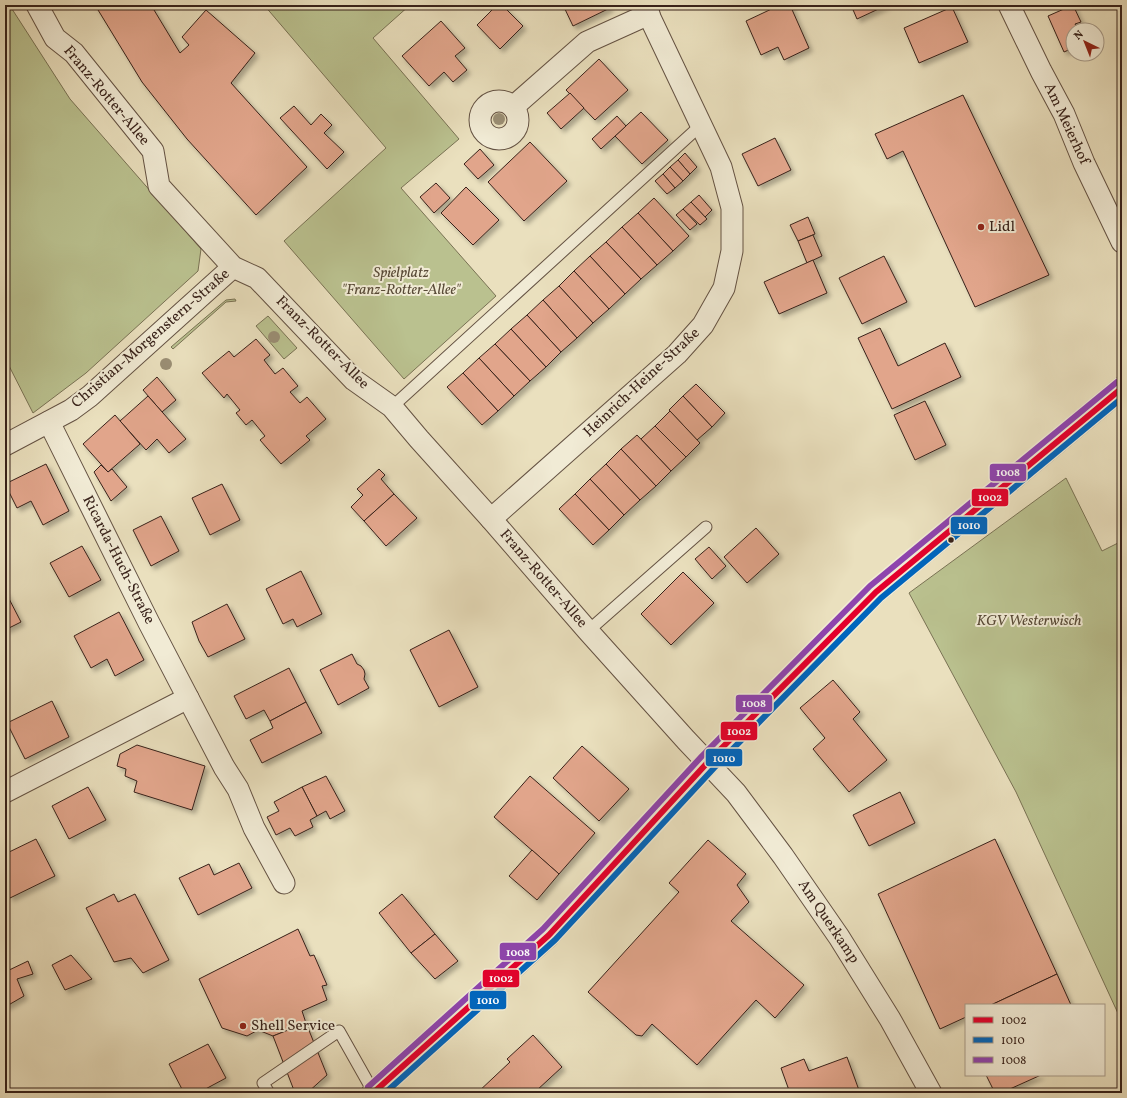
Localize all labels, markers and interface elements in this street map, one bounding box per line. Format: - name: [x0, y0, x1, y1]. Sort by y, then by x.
- north arrow: [1065, 22, 1105, 62]
- text: N: [1071, 28, 1087, 44]
- street label: Franz-Rotter-Allee: [58, 41, 154, 151]
- street label: Am Meierhof: [1038, 80, 1095, 170]
- place label: Lidl: [989, 217, 1015, 238]
- marker: Lidl: [976, 222, 986, 232]
- park label: Spielplatz "Franz-Rotter-Allee": [341, 263, 462, 301]
- street label: Christian-Morgenstern-Straße: [67, 264, 235, 414]
- street label: Franz-Rotter-Allee: [270, 291, 374, 395]
- street label: Heinrich-Heine-Straße: [579, 323, 705, 443]
- line badge: 1008: [989, 463, 1027, 482]
- text: 1008: [996, 466, 1020, 481]
- line badge: 1002: [971, 488, 1009, 507]
- text: 1002: [978, 491, 1002, 506]
- street label: Ricarda-Huch-Straße: [76, 492, 160, 628]
- line badge: 1010: [950, 516, 988, 535]
- text: 1010: [958, 519, 980, 534]
- street label: Franz-Rotter-Allee: [494, 525, 592, 633]
- unlabelled marker: [946, 535, 956, 545]
- park label: KGV Westerwisch: [976, 611, 1082, 632]
- line badge: 1008: [735, 694, 773, 713]
- text: 1008: [742, 697, 766, 712]
- line badge: 1002: [720, 721, 758, 741]
- text: 1002: [727, 725, 751, 740]
- line badge: 1010: [705, 748, 743, 767]
- text: 1010: [713, 752, 735, 767]
- street label: Am Querkamp: [792, 876, 864, 968]
- line badge: 1008: [499, 942, 537, 961]
- text: 1008: [506, 946, 530, 961]
- line badge: 1002: [482, 969, 520, 988]
- text: 1002: [489, 972, 513, 987]
- line badge: 1010: [469, 990, 507, 1010]
- text: 1010: [477, 994, 499, 1009]
- legend: [965, 1004, 1105, 1076]
- text: 1002: [1001, 1013, 1027, 1029]
- place label: Shell Service: [251, 1016, 335, 1037]
- marker: Shell Service: [238, 1021, 248, 1031]
- text: 1010: [1001, 1033, 1025, 1049]
- text: 1008: [1001, 1053, 1026, 1069]

